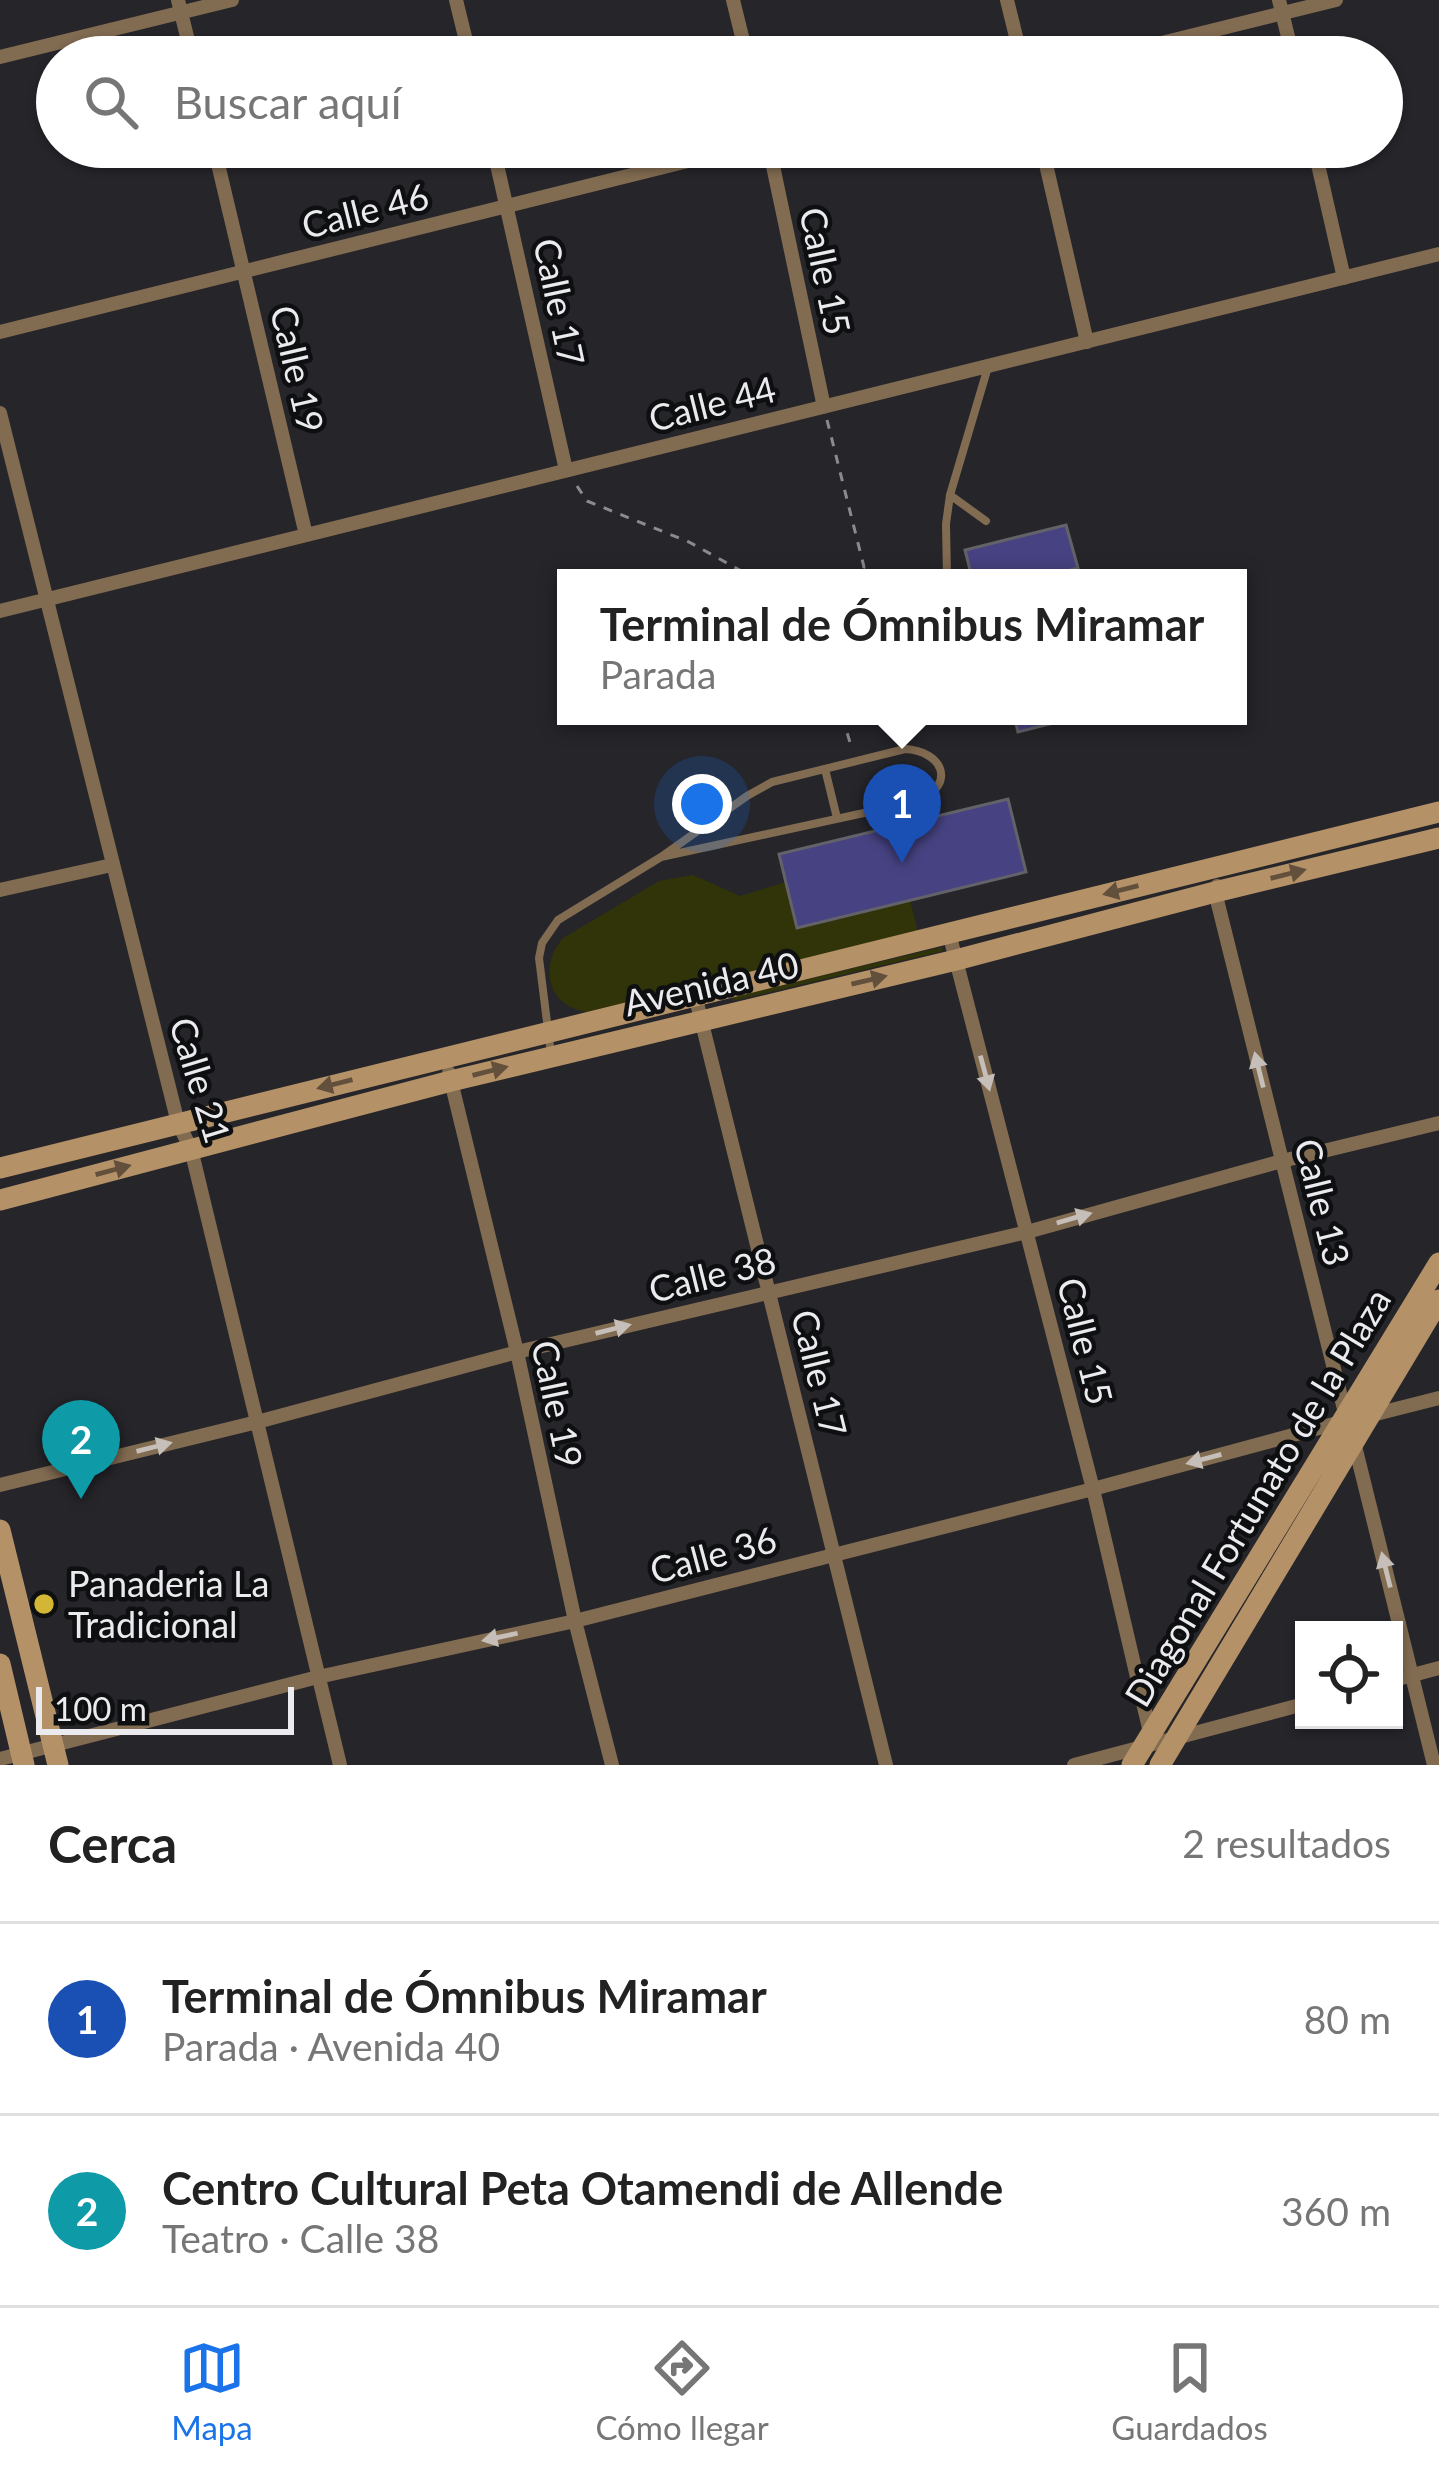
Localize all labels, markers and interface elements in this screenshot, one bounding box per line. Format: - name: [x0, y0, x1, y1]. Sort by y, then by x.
- search box: [36, 36, 1403, 168]
- icon: search: [78, 69, 144, 135]
- text: Buscar aquí: [174, 75, 401, 129]
- street label: Calle 46: [297, 173, 433, 247]
- street label: Calle 15: [791, 203, 861, 339]
- street label: Calle 17: [525, 234, 595, 370]
- street label: Calle 19: [262, 301, 334, 437]
- street label: Calle 44: [644, 366, 780, 440]
- popup: [557, 569, 1247, 725]
- text: Terminal de Ómnibus Miramar: [600, 597, 1204, 651]
- text: Parada: [600, 651, 716, 697]
- pin: 1: [863, 764, 941, 863]
- your location: [672, 774, 732, 834]
- one-way arrow: [1270, 864, 1307, 883]
- one-way arrow: [1103, 881, 1140, 900]
- street label: Avenida 40: [619, 942, 803, 1024]
- one-way arrow: [851, 969, 889, 988]
- street label: Calle 21: [161, 1012, 241, 1148]
- one-way arrow: [1249, 1051, 1268, 1088]
- one-way arrow: [977, 1054, 996, 1091]
- one-way arrow: [472, 1061, 509, 1080]
- one-way arrow: [316, 1075, 353, 1094]
- street label: Calle 13: [1286, 1134, 1360, 1270]
- one-way arrow: [95, 1159, 132, 1178]
- one-way arrow: [1056, 1208, 1093, 1227]
- street label: Calle 38: [644, 1237, 780, 1311]
- street label: Calle 15: [1049, 1273, 1123, 1409]
- street label: Diagonal Fortunato de la Plaza: [1115, 1280, 1399, 1714]
- street label: Calle 17: [783, 1305, 857, 1441]
- one-way arrow: [595, 1319, 632, 1338]
- street label: Calle 19: [523, 1336, 593, 1472]
- pin: 2: [42, 1400, 120, 1499]
- one-way arrow: [136, 1437, 173, 1456]
- one-way arrow: [1185, 1451, 1222, 1470]
- street label: Calle 36: [645, 1516, 781, 1592]
- one-way arrow: [1376, 1551, 1395, 1588]
- place label: Panaderia La Tradicional: [68, 1561, 269, 1646]
- marker: Panaderia La Tradicional: [31, 1591, 57, 1617]
- map controls: [1295, 1621, 1403, 1729]
- button: locate: [1295, 1621, 1403, 1729]
- one-way arrow: [481, 1628, 518, 1647]
- scale bar: [36, 1681, 294, 1734]
- text: 100 m: [54, 1688, 147, 1728]
- text: Cerca: [48, 1813, 177, 1874]
- text: 2 resultados: [1182, 1820, 1391, 1866]
- text: Terminal de Ómnibus Miramar: [162, 1969, 767, 2023]
- text: 1: [76, 1996, 98, 2042]
- text: 80 m: [1304, 1996, 1391, 2042]
- text: Parada · Avenida 40: [162, 2023, 500, 2069]
- text: Centro Cultural Peta Otamendi de Allende: [162, 2161, 1003, 2215]
- text: 2: [76, 2188, 98, 2234]
- text: 360 m: [1281, 2188, 1391, 2234]
- text: Teatro · Calle 38: [162, 2215, 439, 2261]
- tab: Mapa: [171, 2335, 253, 2447]
- tab: Cómo llegar: [595, 2335, 769, 2447]
- tab: Guardados: [1111, 2335, 1268, 2447]

